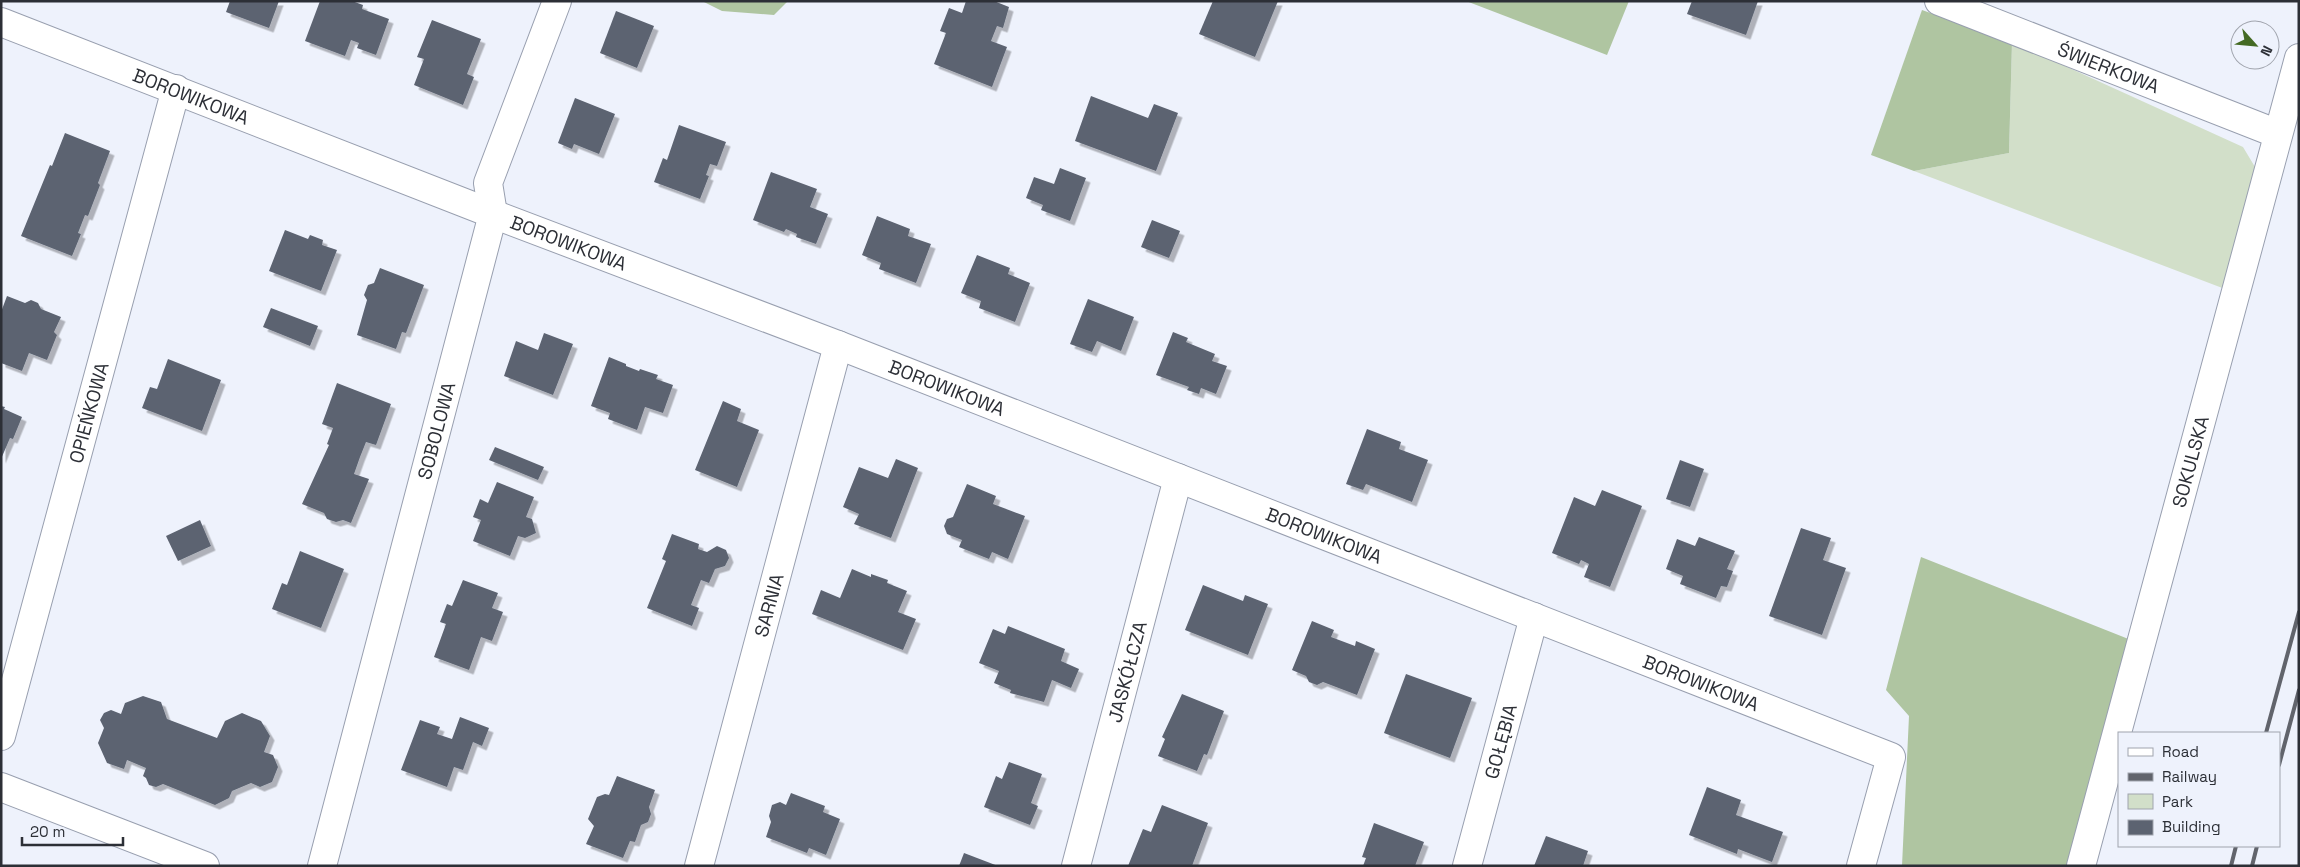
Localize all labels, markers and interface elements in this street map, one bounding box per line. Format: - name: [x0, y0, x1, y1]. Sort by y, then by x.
- north arrow: [2230, 20, 2280, 70]
- street label: ŚWIERKOWA: [2054, 36, 2163, 99]
- text: N: [2256, 43, 2277, 59]
- street label: BOROWIKOWA: [129, 62, 253, 130]
- street label: BOROWIKOWA: [507, 209, 630, 276]
- street label: BOROWIKOWA: [885, 354, 1009, 422]
- street label: OPIEŃKOWA: [63, 359, 114, 466]
- street label: SOBOLOWA: [411, 379, 461, 482]
- street label: SOKULSKA: [2166, 413, 2214, 510]
- street label: BOROWIKOWA: [1262, 501, 1386, 569]
- street label: SARNIA: [748, 571, 789, 640]
- street label: JASKÓŁCZA: [1102, 618, 1152, 725]
- street label: BOROWIKOWA: [1639, 649, 1763, 717]
- street label: GOŁĘBIA: [1479, 701, 1523, 782]
- legend: [2118, 732, 2280, 847]
- text: Road: [2162, 742, 2199, 761]
- text: Railway: [2162, 767, 2217, 786]
- text: Park: [2162, 792, 2193, 811]
- scale bar: [22, 814, 124, 846]
- text: Building: [2162, 817, 2221, 836]
- text: 20 m: [30, 822, 65, 841]

